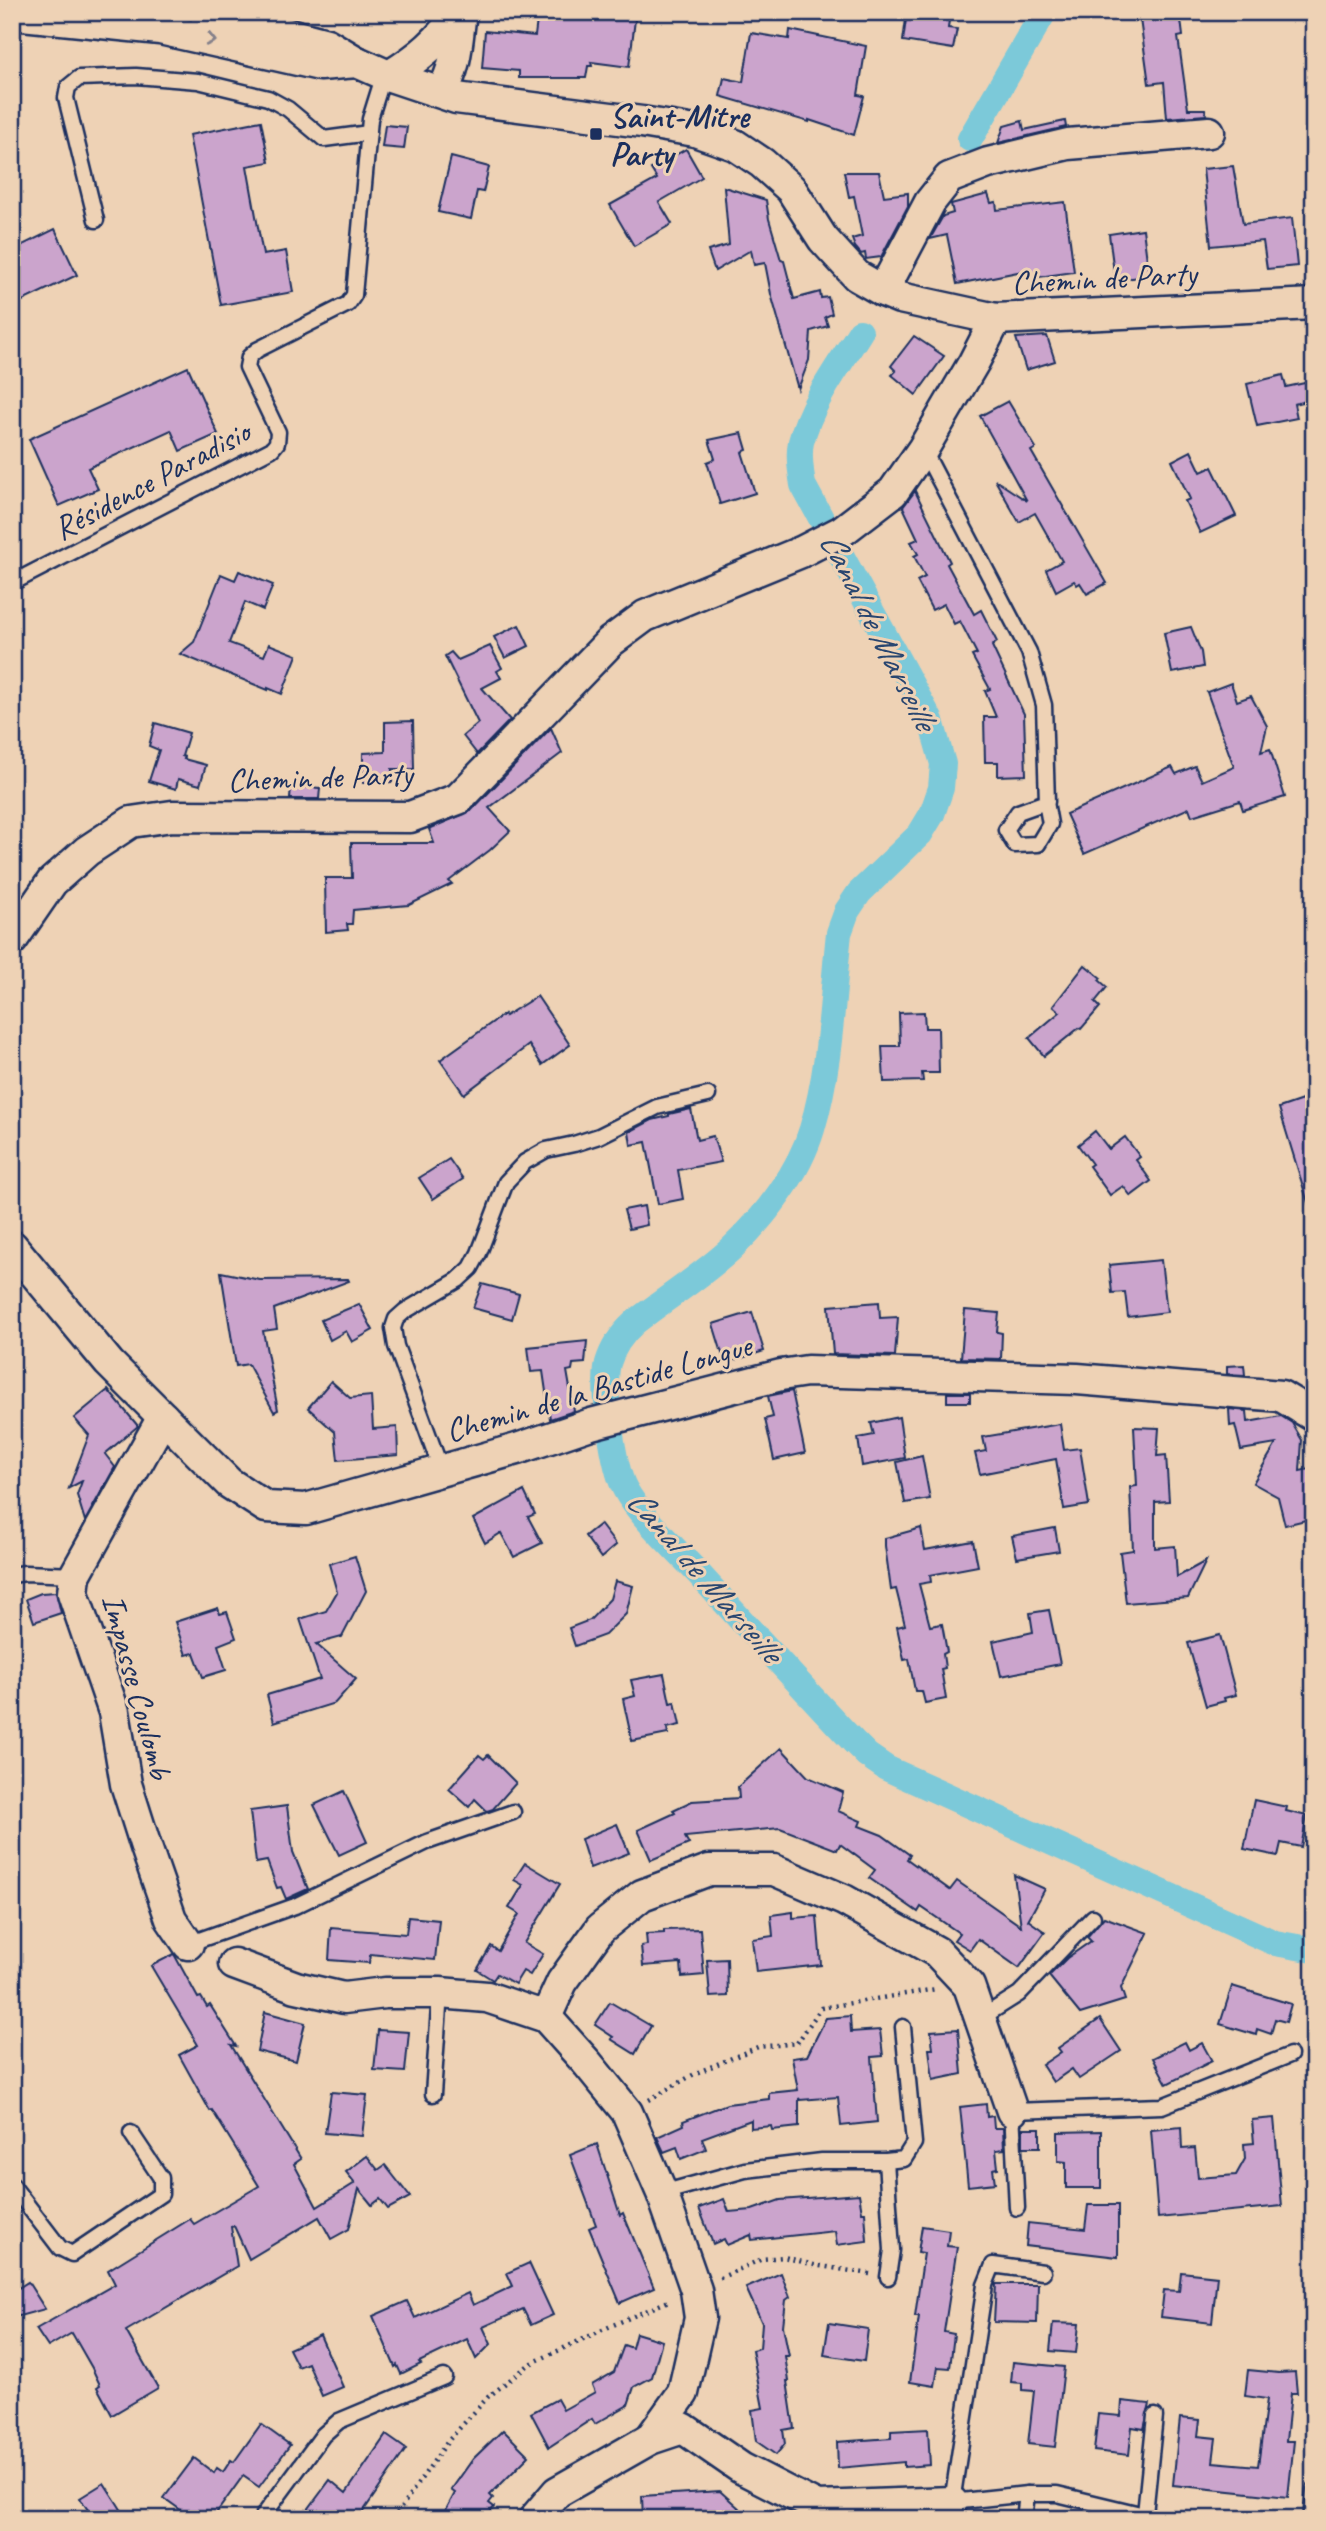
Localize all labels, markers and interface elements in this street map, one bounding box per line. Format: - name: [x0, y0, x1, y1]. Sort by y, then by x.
- one-way arrow: [205, 32, 217, 47]
- place label: Saint-Mitre Party: [610, 95, 752, 175]
- marker: Saint-Mitre Party: [588, 126, 604, 142]
- street label: Chemin de Party: [1011, 252, 1200, 304]
- street label: Résidence Paradisio: [46, 409, 260, 549]
- water label: Canal de Marseille: [810, 524, 950, 742]
- street label: Chemin de Party: [227, 753, 416, 801]
- street label: Chemin de la Bastide Longue: [441, 1324, 758, 1452]
- water label: Canal de Marseille: [617, 1479, 796, 1676]
- street label: Impasse Coulomb: [92, 1589, 182, 1785]

